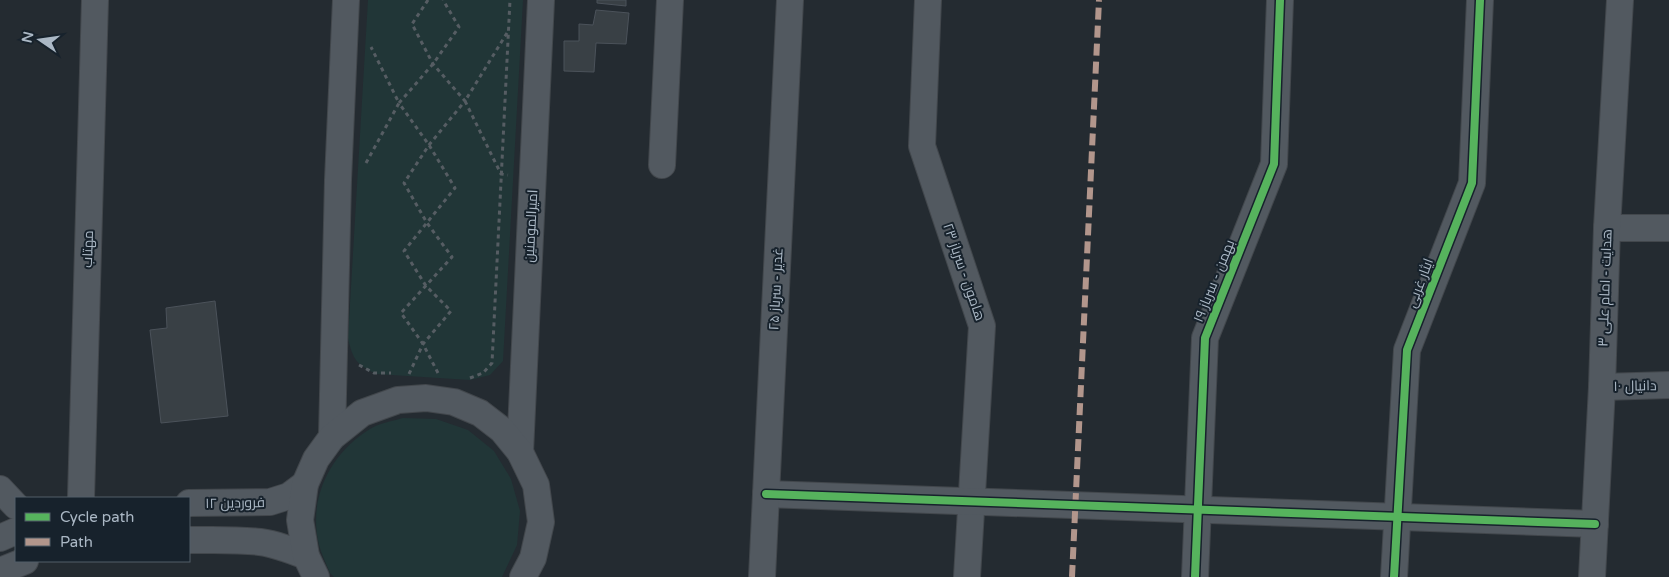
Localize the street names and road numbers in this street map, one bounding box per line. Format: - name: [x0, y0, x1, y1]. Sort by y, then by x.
- street label: امیرالمومنین: [521, 189, 541, 263]
- street label: هامون - سرباز ۲۳: [939, 221, 989, 323]
- street label: هدایت - امام علی ۳: [1594, 229, 1617, 347]
- street label: مهتاب: [79, 230, 97, 268]
- street label: بهمن - سرباز ۱۹: [1190, 237, 1238, 325]
- street label: غدیر - سرباز ۲۵: [765, 247, 787, 331]
- street label: ایثار غربی: [1403, 256, 1437, 310]
- street label: دانیال ۱۰: [1613, 377, 1657, 395]
- street label: ۱۲ فروردین: [205, 494, 265, 512]

